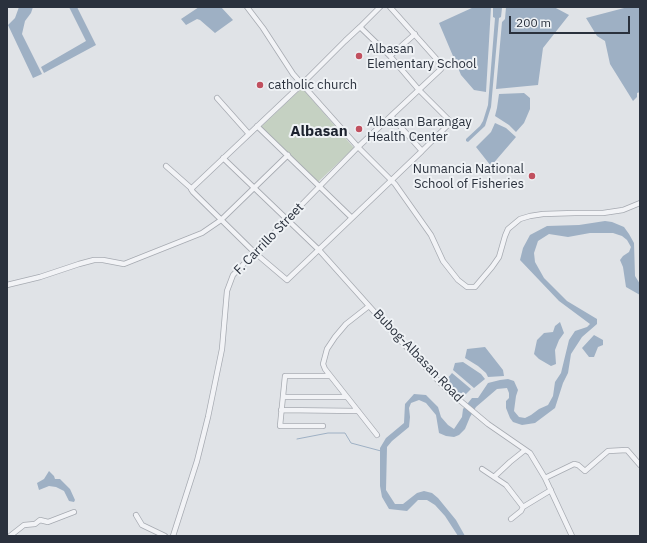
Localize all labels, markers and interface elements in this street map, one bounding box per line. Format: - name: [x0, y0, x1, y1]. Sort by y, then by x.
- scale bar: [511, 8, 632, 34]
- text: 200 m: [516, 15, 551, 30]
- place label: Albasan Elementary School: [367, 41, 477, 72]
- marker: Albasan Elementary School: [354, 51, 364, 61]
- place label: catholic church: [268, 77, 357, 93]
- marker: catholic church: [255, 80, 265, 90]
- place label: Albasan Barangay Health Center: [367, 114, 472, 145]
- district label: Albasan: [290, 123, 348, 141]
- marker: Albasan Barangay Health Center: [354, 124, 364, 134]
- place label: Numancia National School of Fisheries: [413, 161, 524, 192]
- marker: Numancia National School of Fisheries: [527, 171, 537, 181]
- street label: F. Carrillo Street: [231, 200, 307, 278]
- street label: Bubog-Albasan Road: [370, 307, 466, 405]

